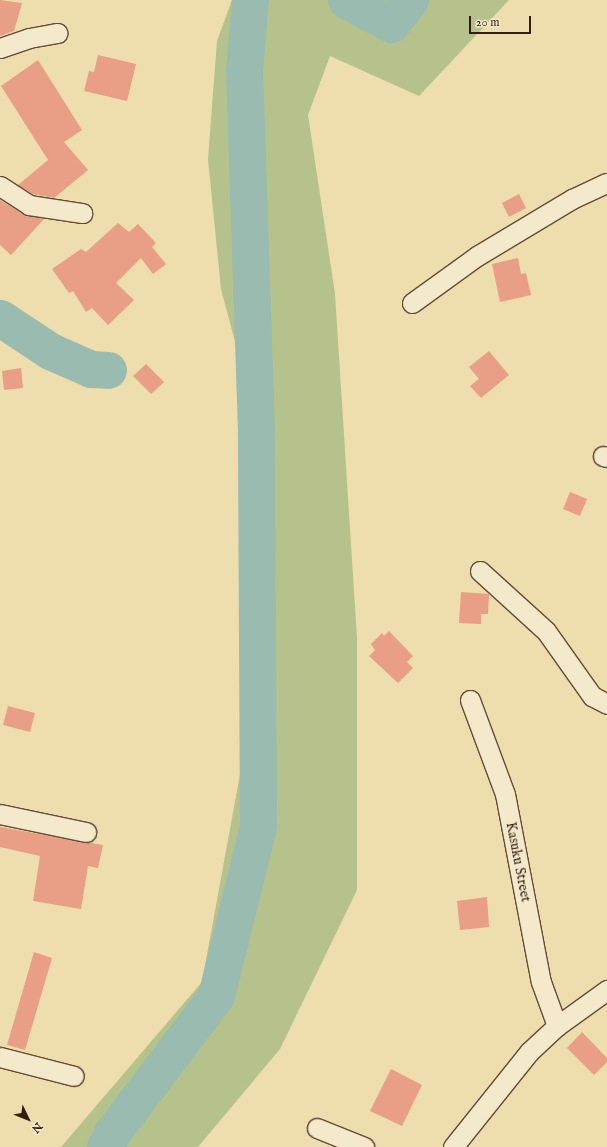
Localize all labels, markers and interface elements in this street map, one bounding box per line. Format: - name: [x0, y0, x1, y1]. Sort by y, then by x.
- scale bar: [471, 8, 533, 34]
- text: 20 m: [476, 15, 499, 30]
- street label: Kasuku Street: [502, 821, 534, 903]
- north arrow: [8, 1099, 48, 1139]
- text: N: [28, 1119, 45, 1135]

